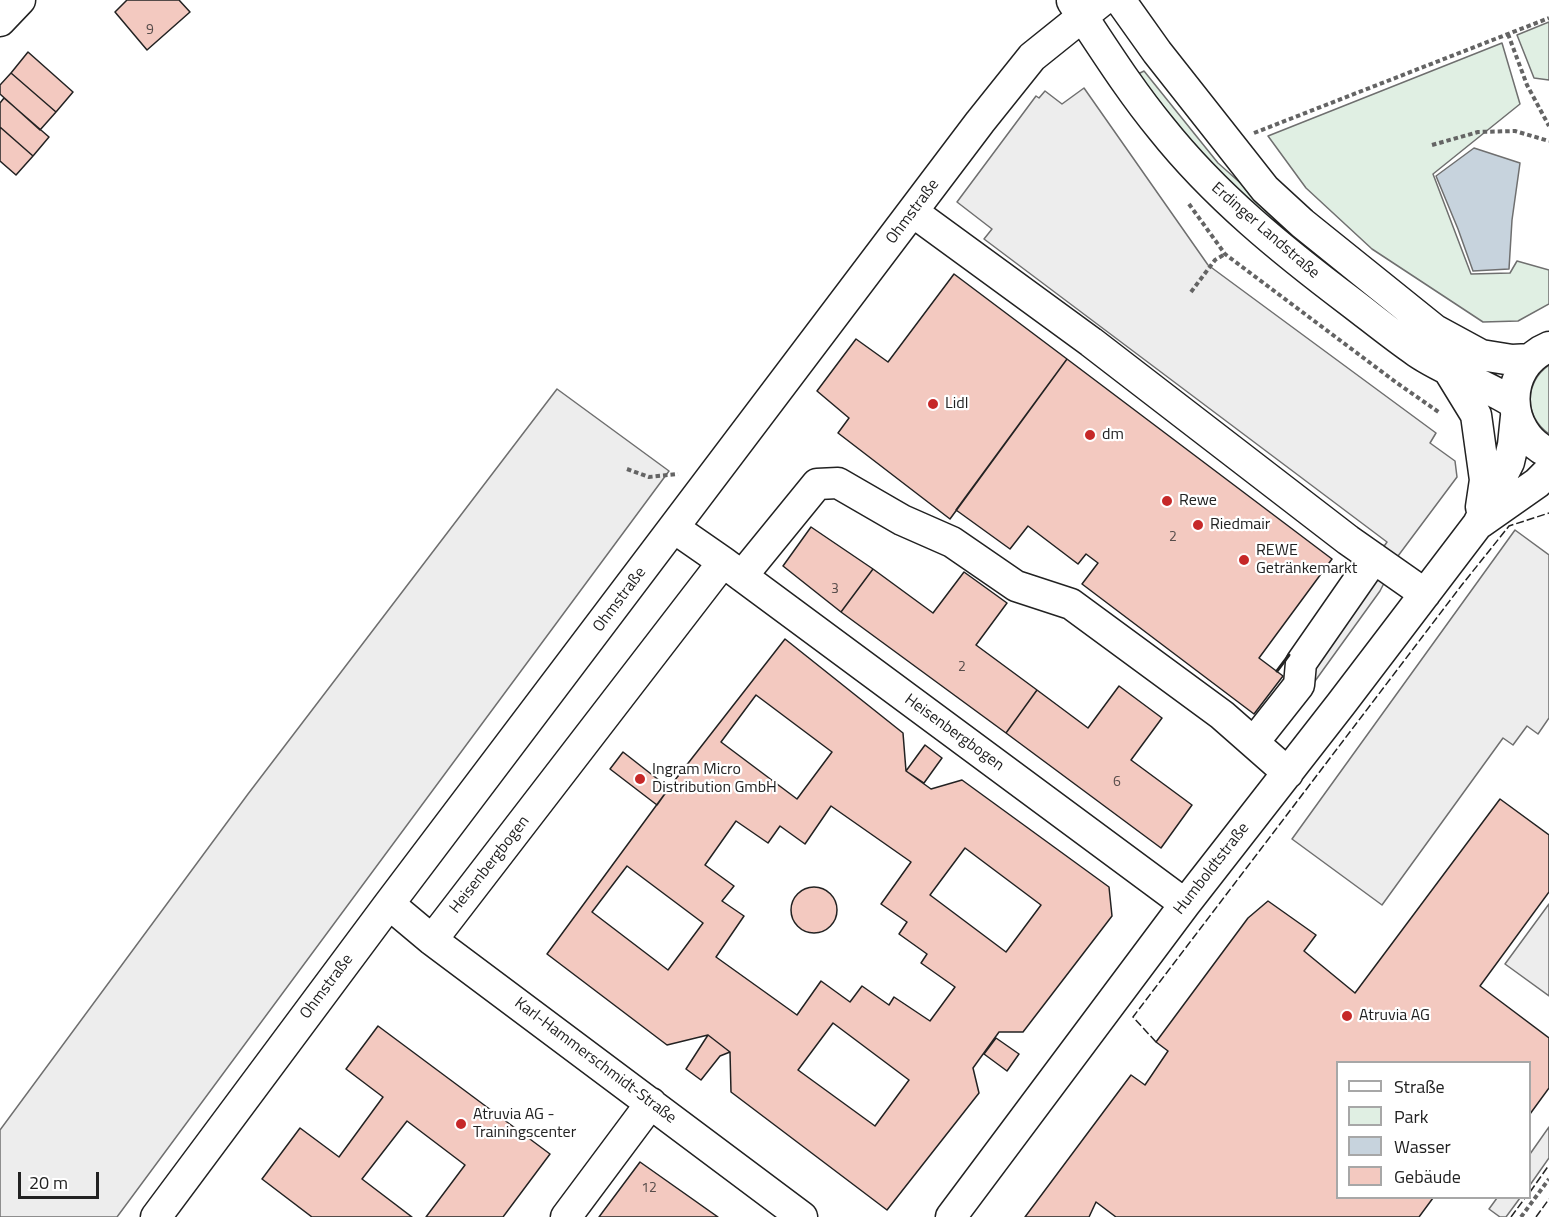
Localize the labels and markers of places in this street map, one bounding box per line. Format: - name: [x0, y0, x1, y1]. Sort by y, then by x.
- place label: Lidl: [945, 394, 968, 414]
- marker: Lidl: [926, 397, 940, 411]
- place label: dm: [1102, 425, 1124, 445]
- marker: dm: [1083, 428, 1097, 442]
- place label: Rewe: [1179, 491, 1217, 511]
- marker: Rewe: [1160, 494, 1174, 508]
- place label: Riedmair: [1210, 515, 1270, 535]
- marker: Riedmair: [1191, 518, 1205, 532]
- place label: REWE Getränkemarkt: [1256, 541, 1357, 579]
- marker: REWE Getränkemarkt: [1237, 553, 1251, 567]
- place label: Ingram Micro Distribution GmbH: [652, 760, 777, 798]
- marker: Ingram Micro Distribution GmbH: [633, 772, 647, 786]
- place label: Atruvia AG: [1359, 1006, 1430, 1026]
- marker: Atruvia AG: [1340, 1009, 1354, 1023]
- place label: Atruvia AG - Trainingscenter: [473, 1105, 576, 1143]
- marker: Atruvia AG - Trainingscenter: [454, 1117, 468, 1131]

